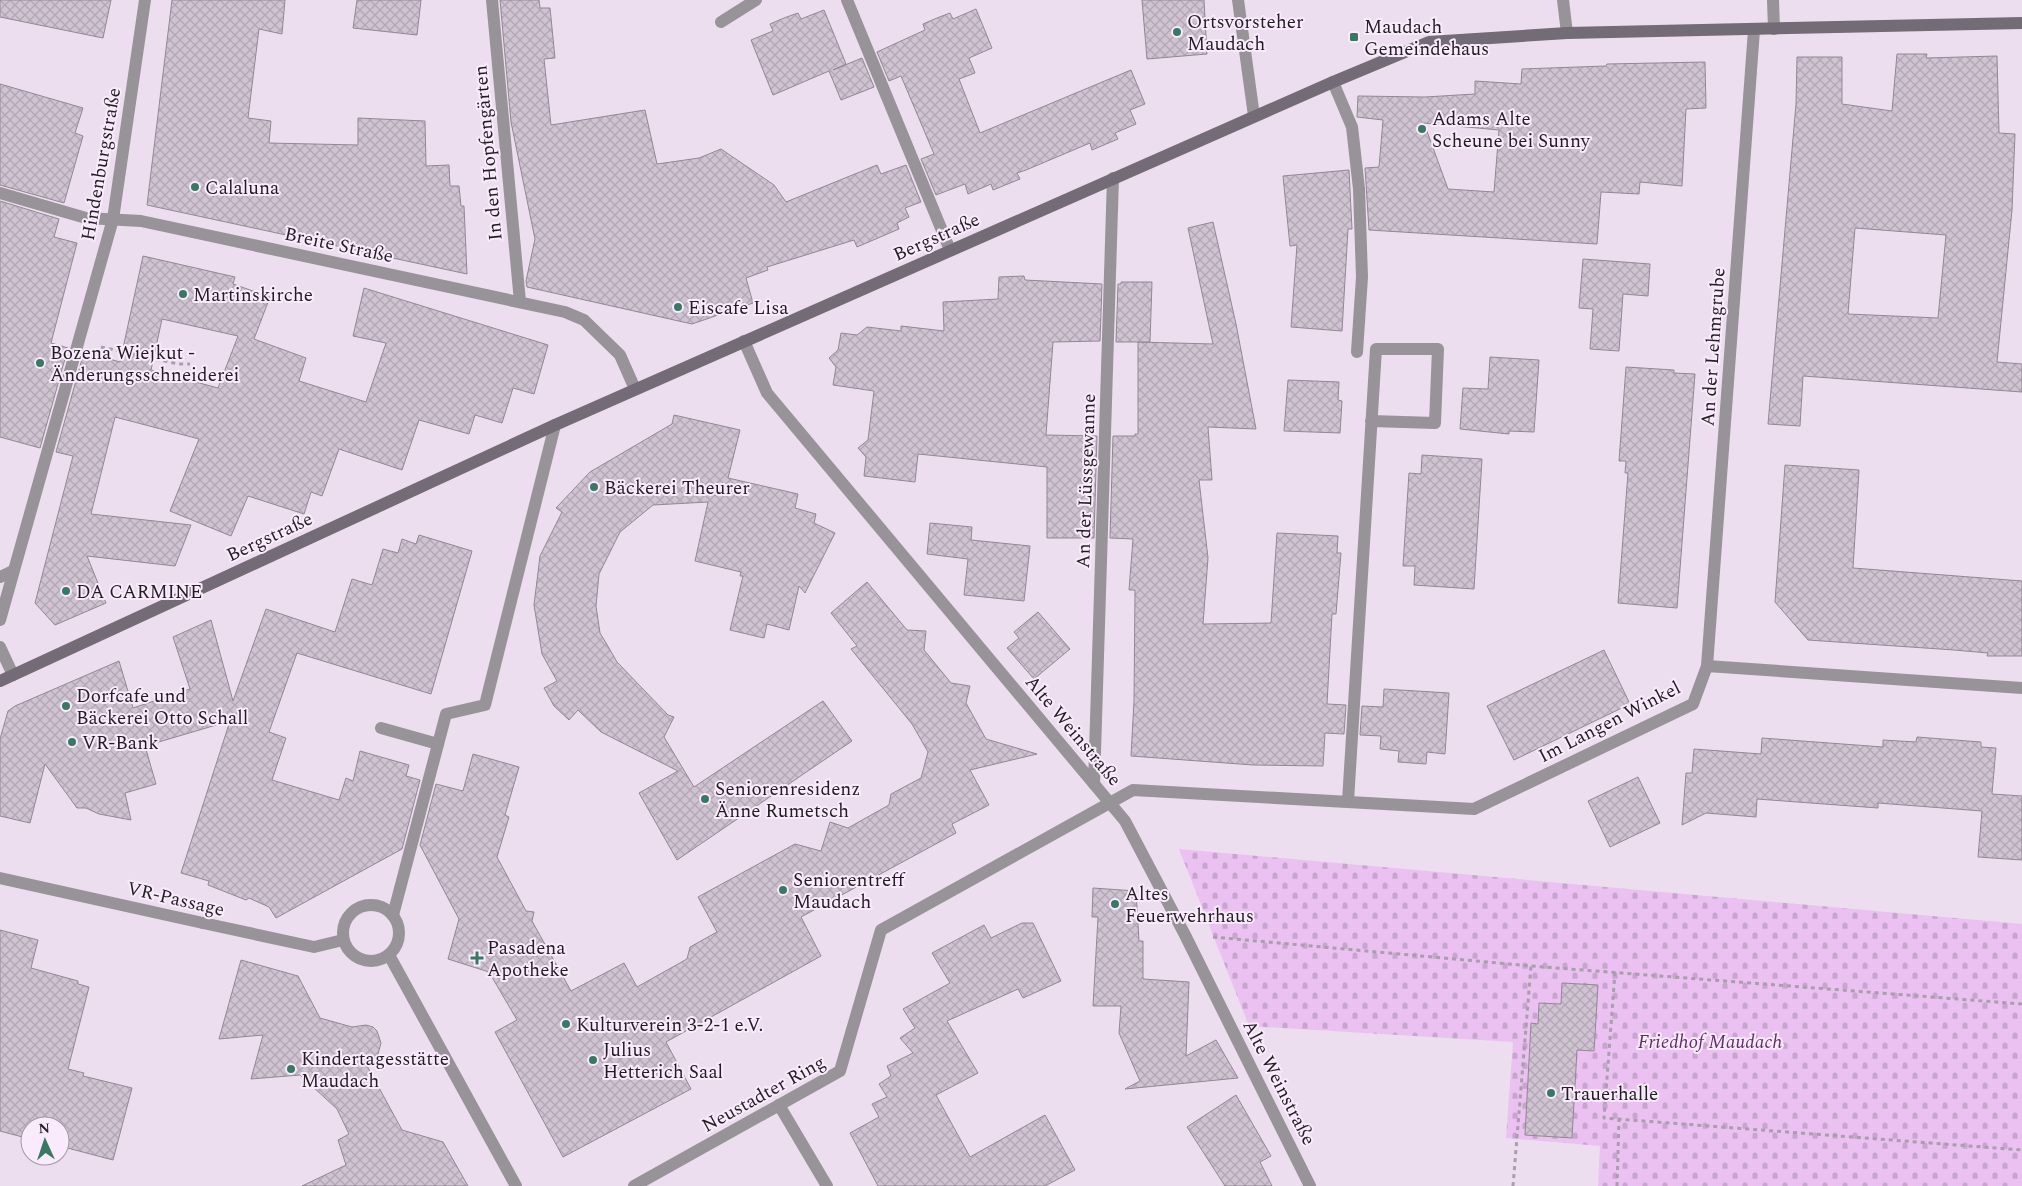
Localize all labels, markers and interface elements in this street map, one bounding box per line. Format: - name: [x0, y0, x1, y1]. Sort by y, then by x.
- place label: Ortsvorsteher Maudach: [1187, 8, 1304, 59]
- place label: Maudach Gemeindehaus: [1364, 13, 1489, 64]
- marker: Ortsvorsteher Maudach: [1171, 26, 1183, 38]
- marker: Maudach Gemeindehaus: [1348, 31, 1360, 43]
- street label: In den Hopfengärten: [466, 64, 511, 242]
- street label: Hindenburgstraße: [74, 86, 129, 243]
- place label: Adams Alte Scheune bei Sunny: [1432, 105, 1591, 156]
- marker: Adams Alte Scheune bei Sunny: [1416, 123, 1428, 135]
- place label: Calaluna: [205, 174, 280, 203]
- marker: Calaluna: [189, 181, 201, 193]
- street label: Bergstraße: [889, 205, 985, 269]
- street label: Breite Straße: [282, 220, 396, 271]
- street label: An der Lehmgrube: [1693, 267, 1734, 427]
- place label: Martinskirche: [193, 281, 313, 310]
- marker: Martinskirche: [177, 288, 189, 300]
- place label: Eiscafe Lisa: [688, 294, 789, 323]
- marker: Eiscafe Lisa: [672, 301, 684, 313]
- place label: Bozena Wiejkut - Änderungsschneiderei: [50, 339, 240, 390]
- marker: Bozena Wiejkut - Änderungsschneiderei: [34, 357, 46, 369]
- street label: An der Lüssgewanne: [1069, 393, 1104, 569]
- place label: Bäckerei Theurer: [604, 474, 750, 503]
- marker: Bäckerei Theurer: [588, 481, 600, 493]
- street label: Bergstraße: [222, 505, 318, 570]
- place label: DA CARMINE: [76, 578, 202, 607]
- marker: DA CARMINE: [60, 585, 72, 597]
- street label: Alte Weinstraße: [1018, 669, 1128, 793]
- street label: Im Langen Winkel: [1533, 674, 1686, 771]
- place label: Dorfcafe und Bäckerei Otto Schall: [76, 682, 248, 733]
- marker: Dorfcafe und Bäckerei Otto Schall: [60, 700, 72, 712]
- place label: VR-Bank: [82, 729, 159, 758]
- marker: VR-Bank: [66, 736, 78, 748]
- place label: Seniorenresidenz Änne Rumetsch: [715, 775, 860, 826]
- marker: Seniorenresidenz Änne Rumetsch: [699, 793, 711, 805]
- place label: Seniorentreff Maudach: [793, 866, 906, 917]
- street label: VR-Passage: [124, 874, 227, 925]
- place label: Altes Feuerwehrhaus: [1125, 880, 1254, 931]
- marker: Seniorentreff Maudach: [777, 884, 789, 896]
- marker: Altes Feuerwehrhaus: [1109, 898, 1121, 910]
- place label: Pasadena Apotheke: [487, 934, 569, 985]
- marker: Pasadena Apotheke: [471, 952, 483, 964]
- place label: Kulturverein 3-2-1 e.V.: [576, 1011, 763, 1040]
- street label: Alte Weinstraße: [1235, 1015, 1323, 1150]
- marker: Kulturverein 3-2-1 e.V.: [560, 1018, 572, 1030]
- park label: Friedhof Maudach: [1638, 1028, 1782, 1057]
- place label: Julius Hetterich Saal: [603, 1036, 723, 1087]
- place label: Kindertagesstätte Maudach: [301, 1045, 449, 1096]
- street label: Neustadter Ring: [696, 1048, 831, 1140]
- marker: Julius Hetterich Saal: [587, 1054, 599, 1066]
- marker: Kindertagesstätte Maudach: [285, 1063, 297, 1075]
- place label: Trauerhalle: [1561, 1080, 1658, 1109]
- marker: Trauerhalle: [1545, 1087, 1557, 1099]
- north arrow: [20, 1116, 70, 1166]
- text: N: [38, 1118, 51, 1139]

